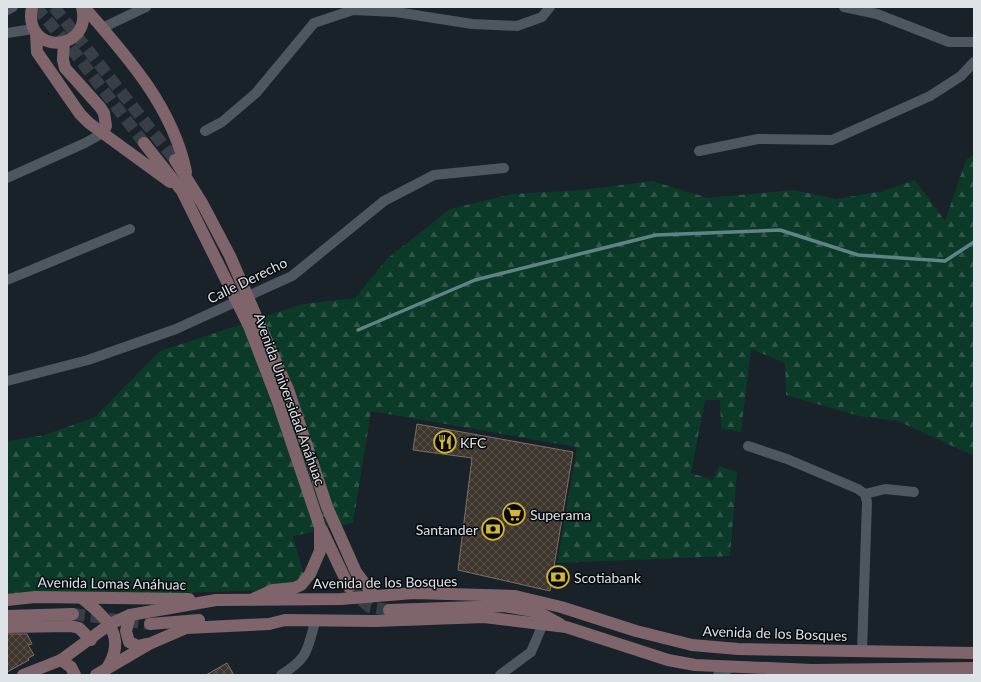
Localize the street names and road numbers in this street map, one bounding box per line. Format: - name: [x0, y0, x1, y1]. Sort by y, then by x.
- street label: Calle Derecho: [204, 253, 290, 307]
- street label: Avenida Universidad Anáhuac: [251, 310, 329, 488]
- street label: Avenida de los Bosques: [313, 572, 457, 592]
- street label: Avenida Lomas Anáhuac: [38, 573, 187, 593]
- street label: Avenida de los Bosques: [702, 622, 848, 644]

